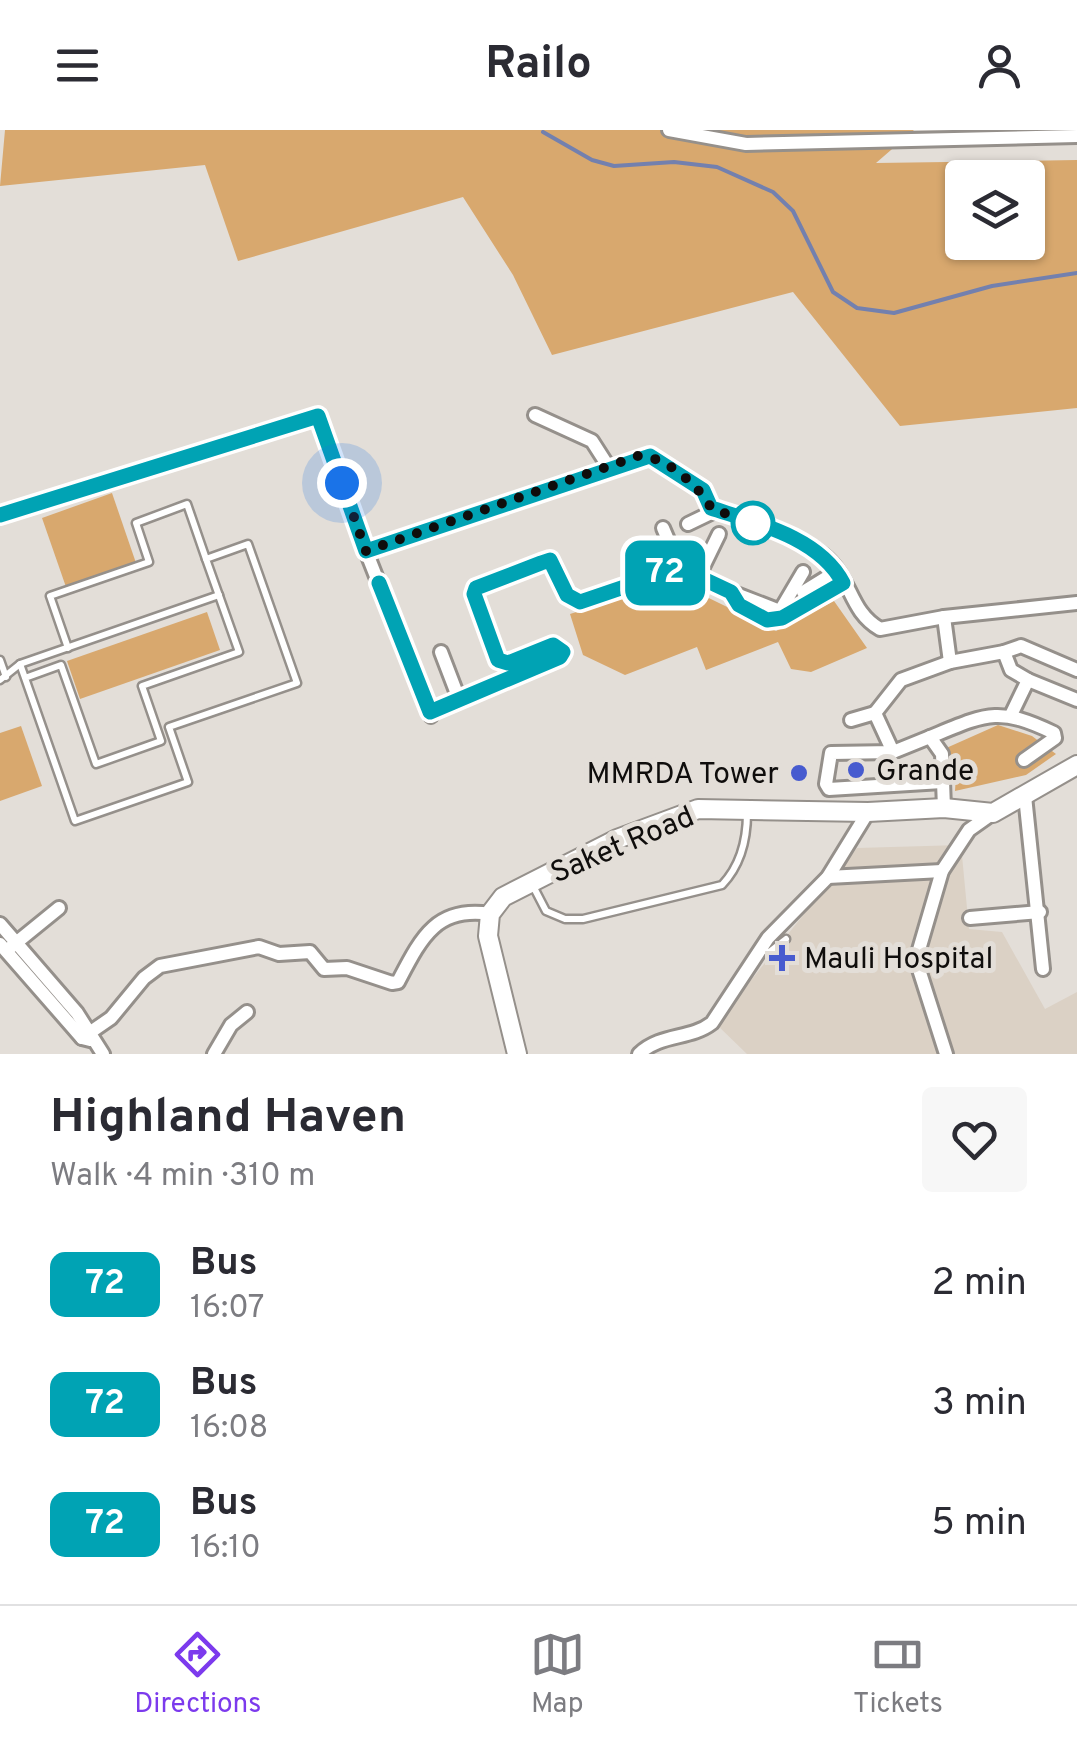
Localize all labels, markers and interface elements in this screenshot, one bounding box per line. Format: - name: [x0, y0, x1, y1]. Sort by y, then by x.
- text: Railo: [485, 37, 592, 94]
- icon: menu: [50, 38, 105, 93]
- icon: person: [972, 38, 1027, 93]
- map controls: [945, 160, 1045, 260]
- button: layers: [945, 160, 1045, 260]
- your location: [317, 458, 367, 508]
- unlabelled marker: [732, 502, 774, 544]
- line badge: 72: [620, 540, 710, 606]
- text: 72: [645, 551, 685, 595]
- place label: Grande: [876, 754, 974, 791]
- place label: MMRDA Tower: [586, 757, 779, 794]
- marker: Grande: [845, 759, 867, 781]
- marker: MMRDA Tower: [788, 762, 810, 784]
- street label: Saket Road: [546, 799, 700, 893]
- place label: Mauli Hospital: [804, 942, 993, 979]
- marker: Mauli Hospital: [769, 945, 795, 971]
- button: heart: [922, 1087, 1027, 1192]
- text: Highland Haven: [50, 1089, 406, 1149]
- text: Walk · 4 min · 310 m: [50, 1157, 315, 1197]
- text: Bus: [190, 1240, 257, 1289]
- text: 2 min: [932, 1260, 1027, 1309]
- text: 72: [85, 1262, 125, 1306]
- text: 16:07: [190, 1289, 265, 1329]
- text: Bus: [190, 1360, 257, 1409]
- text: 3 min: [932, 1380, 1027, 1429]
- text: 72: [85, 1382, 125, 1426]
- text: 16:08: [190, 1409, 268, 1449]
- text: Bus: [190, 1480, 257, 1529]
- text: 5 min: [931, 1500, 1027, 1549]
- text: 72: [85, 1502, 125, 1546]
- text: 16:10: [190, 1529, 261, 1569]
- tab: Directions: [134, 1627, 261, 1723]
- tab: Map: [530, 1627, 585, 1723]
- tab: Tickets: [853, 1627, 943, 1723]

